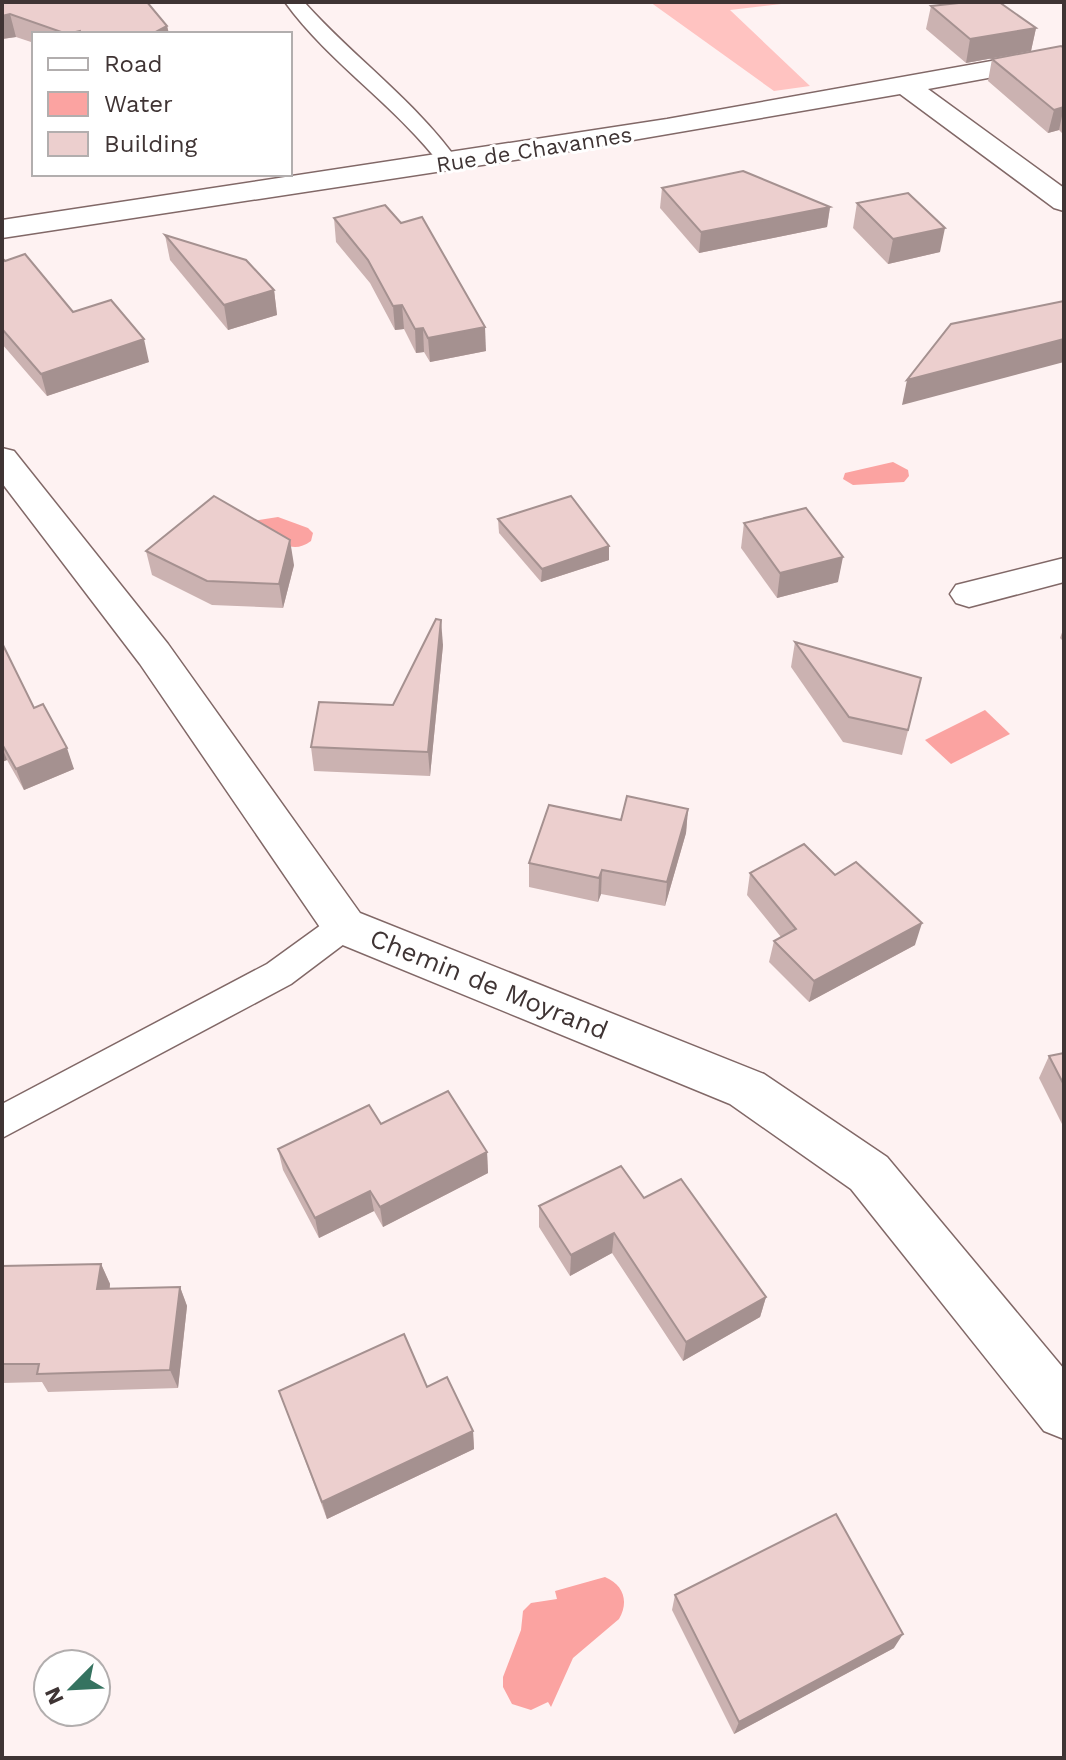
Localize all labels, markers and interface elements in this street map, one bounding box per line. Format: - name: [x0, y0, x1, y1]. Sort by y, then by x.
- legend: [32, 32, 292, 176]
- text: Road: [104, 50, 163, 78]
- text: Water: [104, 90, 173, 118]
- street label: Rue de Chavannes: [434, 122, 634, 177]
- text: Building: [104, 130, 197, 158]
- street label: Chemin de Moyrand: [366, 923, 612, 1045]
- north arrow: [32, 1648, 112, 1728]
- text: N: [39, 1683, 69, 1708]

